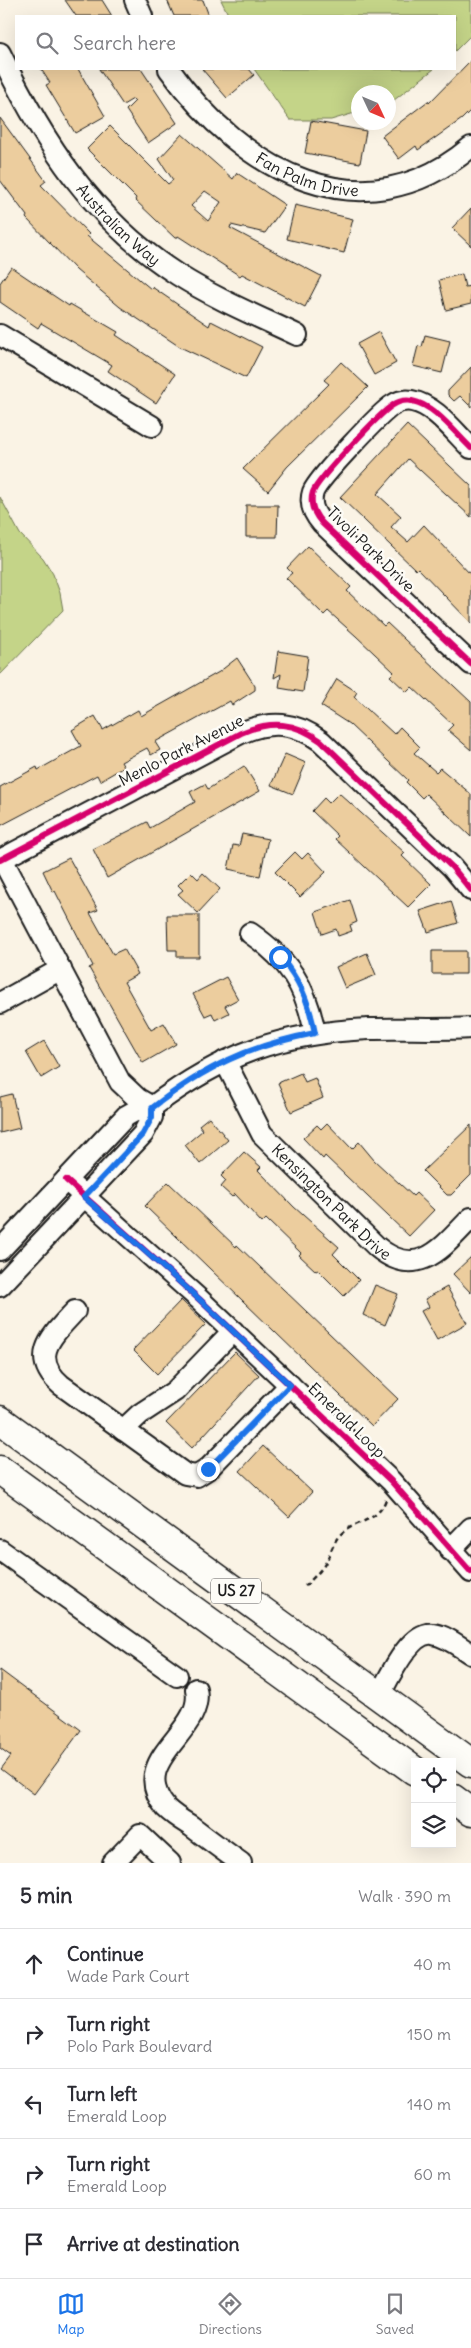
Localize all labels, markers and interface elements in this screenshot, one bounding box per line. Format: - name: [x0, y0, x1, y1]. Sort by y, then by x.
- search box: [15, 15, 456, 70]
- icon: search: [33, 29, 61, 57]
- text: Search here: [73, 31, 176, 55]
- north arrow: [351, 85, 396, 130]
- street label: Fan Palm Drive: [252, 148, 359, 200]
- street label: Australian Way: [72, 179, 165, 270]
- street label: Tivoli Park Drive: [323, 502, 419, 596]
- street label: Menlo Park Avenue: [115, 710, 247, 790]
- route start: [269, 946, 292, 969]
- street label: Kensington Park Drive: [268, 1139, 395, 1264]
- street label: Emerald Loop: [304, 1378, 390, 1462]
- route end: [197, 1458, 220, 1481]
- road number: US 27: [211, 1578, 261, 1604]
- map controls: [411, 1758, 456, 1848]
- button: locate: [411, 1758, 456, 1803]
- button: layers: [411, 1803, 456, 1848]
- text: 5 min: [20, 1882, 72, 1909]
- text: Walk · 390 m: [358, 1886, 451, 1906]
- text: Continue: [67, 1942, 144, 1966]
- icon: ahead: [20, 1950, 48, 1978]
- text: 40 m: [413, 1954, 451, 1974]
- text: Wade Park Court: [67, 1966, 189, 1986]
- text: Turn right: [67, 2012, 150, 2036]
- icon: right: [20, 2020, 48, 2048]
- text: 150 m: [407, 2024, 451, 2044]
- text: Polo Park Boulevard: [67, 2036, 212, 2056]
- text: Turn left: [67, 2082, 137, 2106]
- icon: left: [20, 2090, 48, 2118]
- text: 140 m: [407, 2094, 451, 2114]
- text: Emerald Loop: [67, 2106, 167, 2126]
- text: Turn right: [67, 2152, 150, 2176]
- icon: right: [20, 2160, 48, 2188]
- text: 60 m: [413, 2164, 451, 2184]
- text: Emerald Loop: [67, 2176, 167, 2196]
- icon: arrive: [20, 2230, 48, 2258]
- text: Arrive at destination: [67, 2232, 240, 2256]
- tab: Map: [57, 2290, 85, 2338]
- tab: Directions: [199, 2290, 262, 2338]
- tab: Saved: [376, 2290, 414, 2338]

